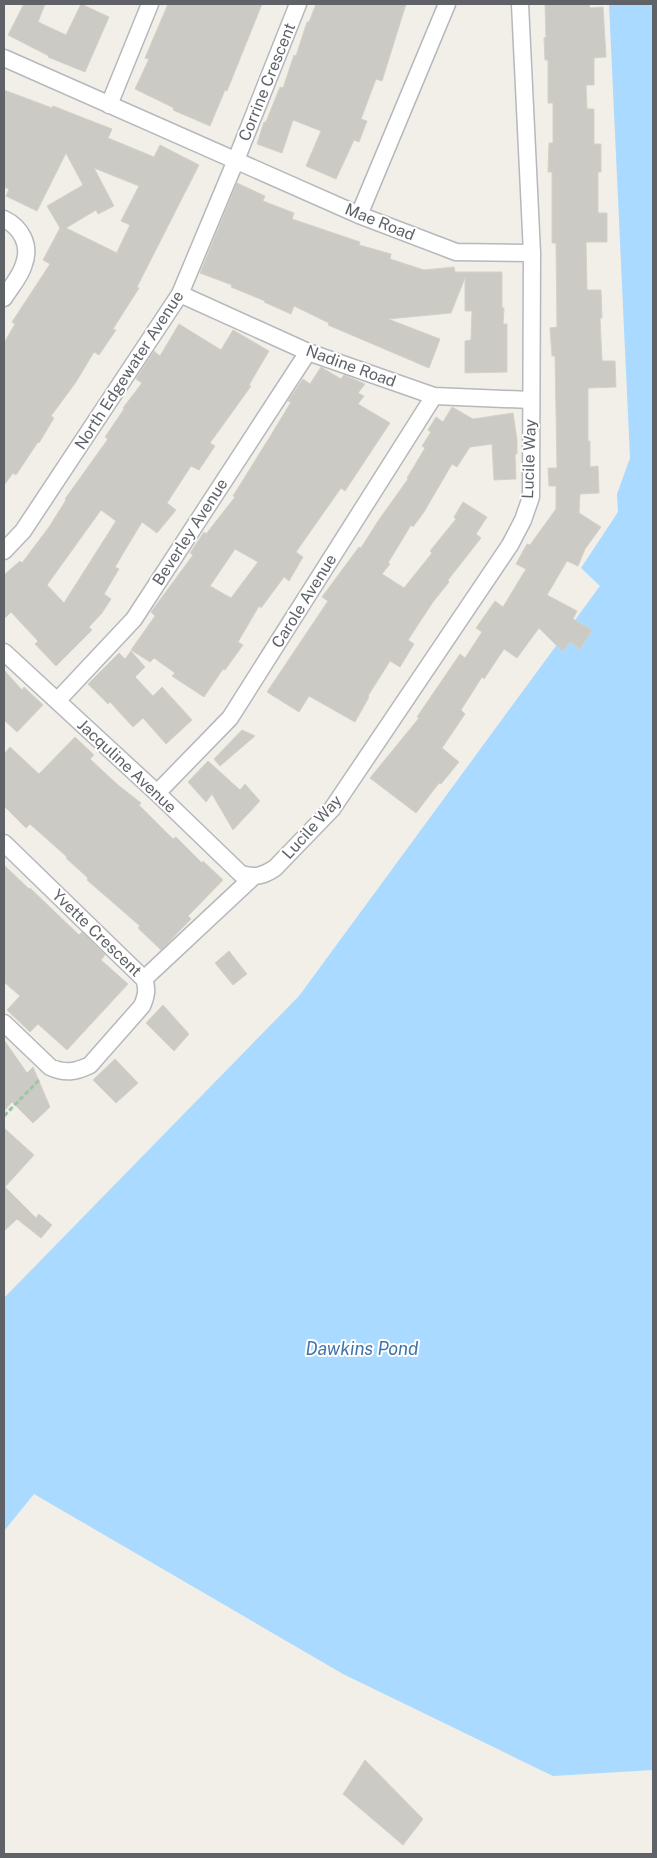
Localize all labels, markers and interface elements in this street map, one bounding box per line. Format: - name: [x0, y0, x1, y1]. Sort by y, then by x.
- street label: Corrine Crescent: [235, 20, 299, 144]
- street label: Mae Road: [342, 199, 418, 245]
- street label: North Edgewater Avenue: [71, 287, 187, 453]
- street label: Nadine Road: [303, 341, 399, 391]
- street label: Lucile Way: [518, 418, 540, 499]
- street label: Beverley Avenue: [148, 475, 232, 589]
- street label: Carole Avenue: [268, 551, 340, 651]
- street label: Jacquline Avenue: [74, 715, 180, 817]
- street label: Lucile Way: [278, 791, 346, 863]
- street label: Yvette Crescent: [48, 886, 146, 980]
- water label: Dawkins Pond: [305, 1338, 419, 1359]

